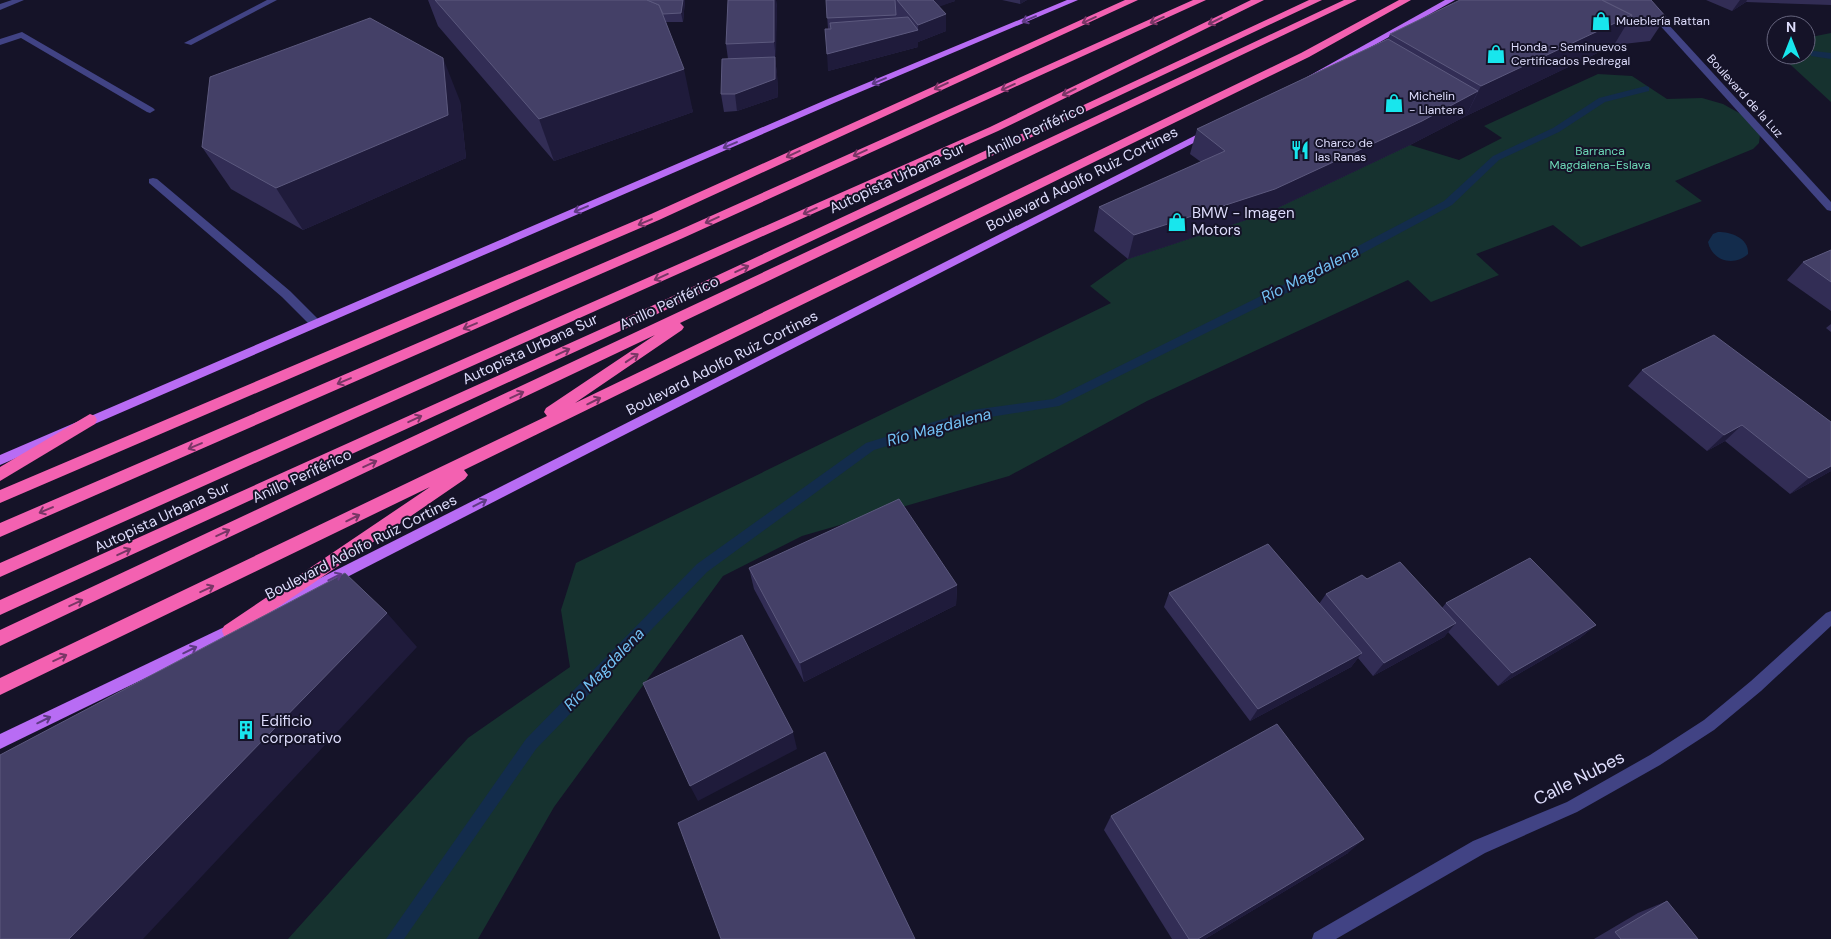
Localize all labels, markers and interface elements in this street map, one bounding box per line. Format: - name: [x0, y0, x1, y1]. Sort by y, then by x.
- shop icon: Mueblería Rattan: [1590, 10, 1612, 32]
- place label: Mueblería Rattan: [1616, 13, 1710, 29]
- one-way arrow: [1022, 15, 1037, 24]
- one-way arrow: [1082, 15, 1097, 25]
- north arrow: [1766, 15, 1816, 65]
- one-way arrow: [1150, 16, 1165, 25]
- one-way arrow: [1208, 17, 1223, 26]
- text: N: [1786, 18, 1796, 36]
- place label: Honda - Seminuevos Certificados Pedregal: [1511, 39, 1630, 69]
- shop icon: Honda - Seminuevos Certificados Pedregal: [1485, 43, 1507, 65]
- street label: Boulevard de la Luz: [1703, 51, 1787, 141]
- one-way arrow: [872, 77, 887, 86]
- one-way arrow: [934, 82, 949, 92]
- one-way arrow: [1001, 82, 1016, 92]
- one-way arrow: [1062, 88, 1077, 97]
- place label: Michelin - Llantera: [1409, 88, 1463, 118]
- shop icon: Michelin - Llantera: [1383, 92, 1405, 114]
- street label: Anillo Periférico: [982, 98, 1088, 162]
- street label: Boulevard Adolfo Ruiz Cortines: [983, 122, 1181, 236]
- place label: Charco de las Ranas: [1315, 135, 1373, 165]
- street label: Autopista Urbana Sur: [826, 138, 969, 218]
- restaurant icon: Charco de las Ranas: [1289, 139, 1311, 161]
- one-way arrow: [723, 140, 738, 150]
- park label: Barranca Magdalena-Eslava: [1550, 143, 1650, 173]
- one-way arrow: [853, 149, 868, 159]
- one-way arrow: [786, 150, 801, 160]
- place label: BMW - Imagen Motors: [1192, 203, 1295, 240]
- one-way arrow: [574, 204, 589, 214]
- one-way arrow: [803, 206, 818, 216]
- shop icon: BMW - Imagen Motors: [1166, 211, 1188, 233]
- one-way arrow: [705, 216, 720, 226]
- one-way arrow: [638, 217, 653, 227]
- water label: Río Magdalena: [1257, 240, 1363, 308]
- one-way arrow: [734, 263, 749, 273]
- street label: Anillo Periférico: [616, 271, 722, 335]
- one-way arrow: [654, 273, 669, 282]
- street label: Boulevard Adolfo Ruiz Cortines: [623, 306, 821, 420]
- street label: Autopista Urbana Sur: [459, 309, 602, 389]
- one-way arrow: [463, 322, 478, 332]
- one-way arrow: [555, 346, 570, 356]
- one-way arrow: [625, 353, 639, 363]
- one-way arrow: [337, 376, 352, 386]
- one-way arrow: [509, 389, 524, 399]
- one-way arrow: [586, 396, 601, 406]
- water label: Río Magdalena: [884, 403, 994, 451]
- one-way arrow: [407, 414, 422, 423]
- one-way arrow: [188, 441, 203, 451]
- street label: Anillo Periférico: [249, 444, 355, 508]
- one-way arrow: [362, 459, 377, 468]
- street label: Autopista Urbana Sur: [91, 477, 234, 557]
- street label: Boulevard Adolfo Ruiz Cortines: [262, 490, 460, 604]
- one-way arrow: [472, 498, 487, 507]
- one-way arrow: [39, 506, 54, 516]
- one-way arrow: [345, 513, 360, 522]
- one-way arrow: [215, 528, 230, 538]
- one-way arrow: [116, 546, 131, 556]
- one-way arrow: [328, 572, 343, 582]
- one-way arrow: [199, 583, 214, 593]
- one-way arrow: [68, 597, 83, 607]
- water label: Río Magdalena: [559, 623, 649, 715]
- one-way arrow: [182, 645, 197, 654]
- one-way arrow: [52, 653, 67, 662]
- place label: Edificio corporativo: [261, 711, 342, 748]
- one-way arrow: [36, 715, 51, 725]
- building icon: Edificio corporativo: [235, 719, 257, 741]
- street label: Calle Nubes: [1529, 745, 1629, 811]

